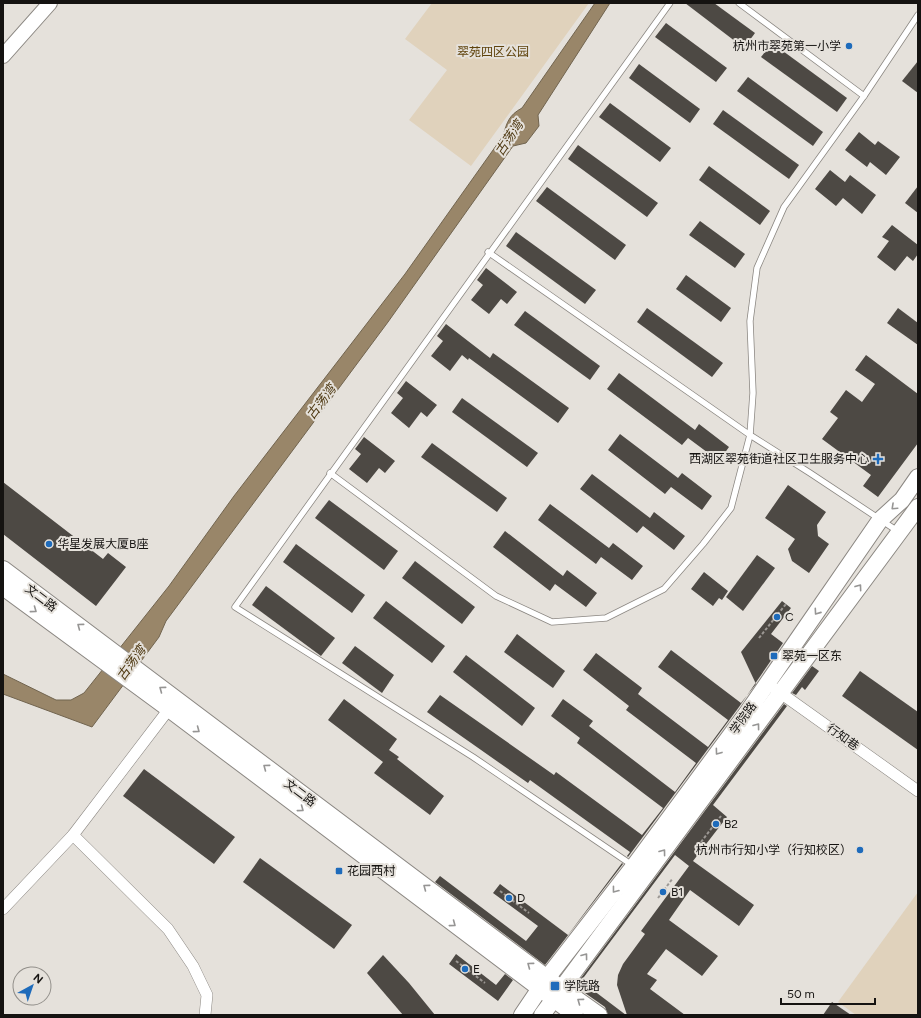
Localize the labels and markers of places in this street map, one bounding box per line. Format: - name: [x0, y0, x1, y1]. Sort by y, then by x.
- place label: 杭州市翠苑第一小学: [733, 39, 841, 53]
- marker: 杭州市翠苑第一小学: [844, 41, 854, 51]
- place label: 西湖区翠苑街道社区卫生服务中心: [689, 452, 869, 466]
- marker: 西湖区翠苑街道社区卫生服务中心: [872, 453, 884, 465]
- place label: 华星发展大厦B座: [57, 537, 148, 551]
- marker: 华星发展大厦B座: [44, 539, 54, 549]
- place label: C: [785, 610, 794, 624]
- marker: C: [772, 612, 782, 622]
- place label: 翠苑一区东: [782, 649, 842, 663]
- marker: 翠苑一区东: [769, 651, 779, 661]
- place label: B2: [724, 817, 738, 831]
- marker: B2: [711, 819, 721, 829]
- place label: 杭州市行知小学（行知校区）: [696, 843, 852, 857]
- marker: 杭州市行知小学（行知校区）: [855, 845, 865, 855]
- place label: 花园西村: [347, 864, 396, 878]
- marker: 花园西村: [334, 866, 344, 876]
- place label: B1: [671, 885, 683, 899]
- marker: B1: [658, 887, 668, 897]
- place label: D: [517, 891, 525, 905]
- marker: D: [504, 893, 514, 903]
- place label: E: [473, 962, 480, 976]
- marker: E: [460, 964, 470, 974]
- place label: 学院路: [564, 979, 600, 993]
- marker: 学院路: [549, 980, 561, 992]

